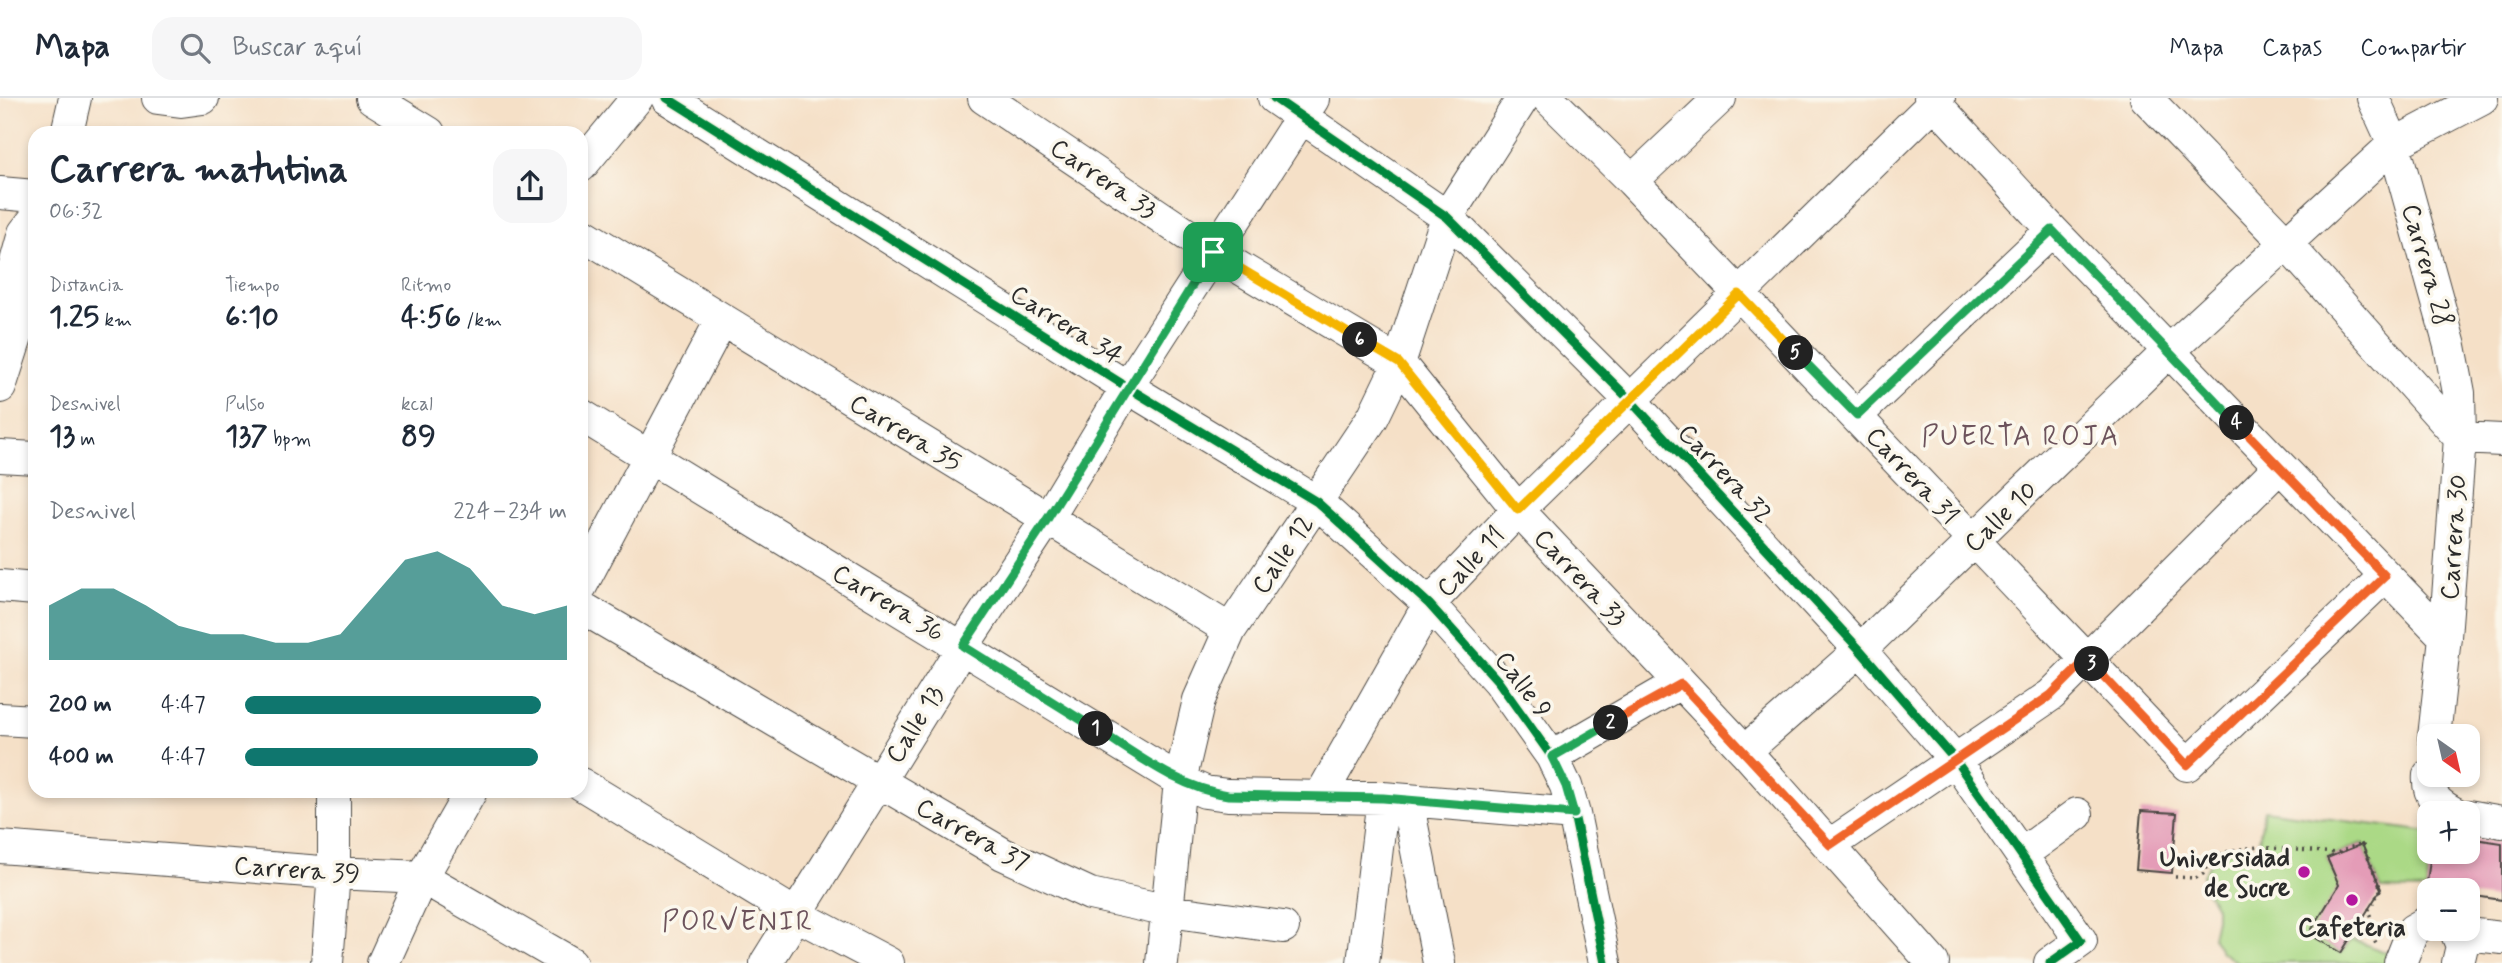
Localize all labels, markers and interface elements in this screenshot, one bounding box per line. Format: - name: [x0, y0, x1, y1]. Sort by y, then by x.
- search box: [152, 17, 642, 80]
- text: Mapa: [35, 26, 110, 70]
- icon: search: [176, 29, 214, 67]
- text: Buscar aquí: [232, 31, 363, 65]
- text: Mapa: [2169, 33, 2224, 64]
- text: Capas: [2262, 33, 2322, 64]
- text: Compartir: [2360, 33, 2467, 64]
- street label: Carrera 33: [1043, 131, 1163, 228]
- text: Carrera matutina: [49, 146, 348, 195]
- button: share: [493, 149, 567, 223]
- text: 06:32: [49, 197, 103, 227]
- street label: Carrera 28: [2392, 200, 2460, 331]
- pin: [1183, 222, 1243, 282]
- icon: arrive: [1194, 233, 1232, 271]
- text: Distancia: [49, 273, 123, 298]
- text: Tiempo: [225, 273, 280, 298]
- text: Ritmo: [401, 273, 451, 298]
- street label: Carrera 34: [1003, 278, 1129, 374]
- text: 1.25: [49, 298, 99, 337]
- text: 6:10: [225, 298, 279, 337]
- text: 4:56: [401, 298, 461, 337]
- text: km: [99, 308, 132, 333]
- text: /km: [461, 308, 502, 333]
- pin: 6: [1342, 322, 1378, 358]
- text: 6: [1355, 327, 1364, 352]
- pin: 5: [1778, 336, 1814, 370]
- text: 5: [1790, 340, 1801, 365]
- street label: Carrera 35: [843, 387, 967, 480]
- text: Desnivel: [49, 392, 121, 417]
- text: Pulso: [225, 392, 265, 417]
- text: kcal: [401, 392, 433, 417]
- pin: 4: [2220, 406, 2254, 440]
- text: 4: [2231, 410, 2242, 435]
- text: 13: [49, 417, 75, 456]
- text: 137: [225, 417, 268, 456]
- text: 89: [401, 417, 436, 456]
- street label: Carrera 32: [1670, 417, 1780, 532]
- district label: PUERTA ROJA: [1922, 419, 2120, 456]
- street label: Carrera 31: [1857, 420, 1966, 533]
- text: m: [75, 427, 95, 452]
- text: bpm: [268, 427, 311, 452]
- street label: Carrera 30: [2434, 473, 2476, 601]
- street label: Calle 10: [1957, 474, 2045, 561]
- text: Desnivel: [49, 497, 136, 527]
- text: 224–234 m: [453, 497, 567, 527]
- street label: Calle 12: [1245, 509, 1322, 601]
- street label: Calle 11: [1430, 519, 1513, 605]
- street label: Carrera 33: [1525, 522, 1634, 635]
- street label: Carrera 36: [825, 557, 950, 651]
- street label: Calle 9: [1486, 645, 1559, 726]
- pin: 3: [2074, 646, 2110, 682]
- text: 3: [2087, 651, 2096, 676]
- street label: Calle 13: [879, 680, 953, 770]
- text: 200 m: [49, 690, 112, 720]
- text: 4:47: [161, 690, 205, 720]
- pin: 2: [1594, 706, 1628, 740]
- text: 2: [1606, 710, 1615, 735]
- pin: 1: [1078, 712, 1114, 746]
- text: 1: [1091, 716, 1100, 741]
- north arrow: [2417, 724, 2480, 788]
- map controls: [2417, 724, 2480, 941]
- text: 400 m: [49, 742, 114, 772]
- text: 4:47: [161, 742, 205, 772]
- street label: Carrera 37: [910, 791, 1035, 881]
- button: +: [2417, 801, 2480, 864]
- place label: Universidad de Sucre: [2159, 842, 2290, 906]
- street label: Carrera 39: [233, 850, 361, 892]
- marker: Universidad de Sucre: [2296, 864, 2312, 880]
- button: −: [2417, 878, 2480, 941]
- marker: Cafeteria: [2344, 892, 2360, 908]
- district label: PORVENIR: [662, 904, 814, 941]
- place label: Cafeteria: [2298, 912, 2406, 946]

